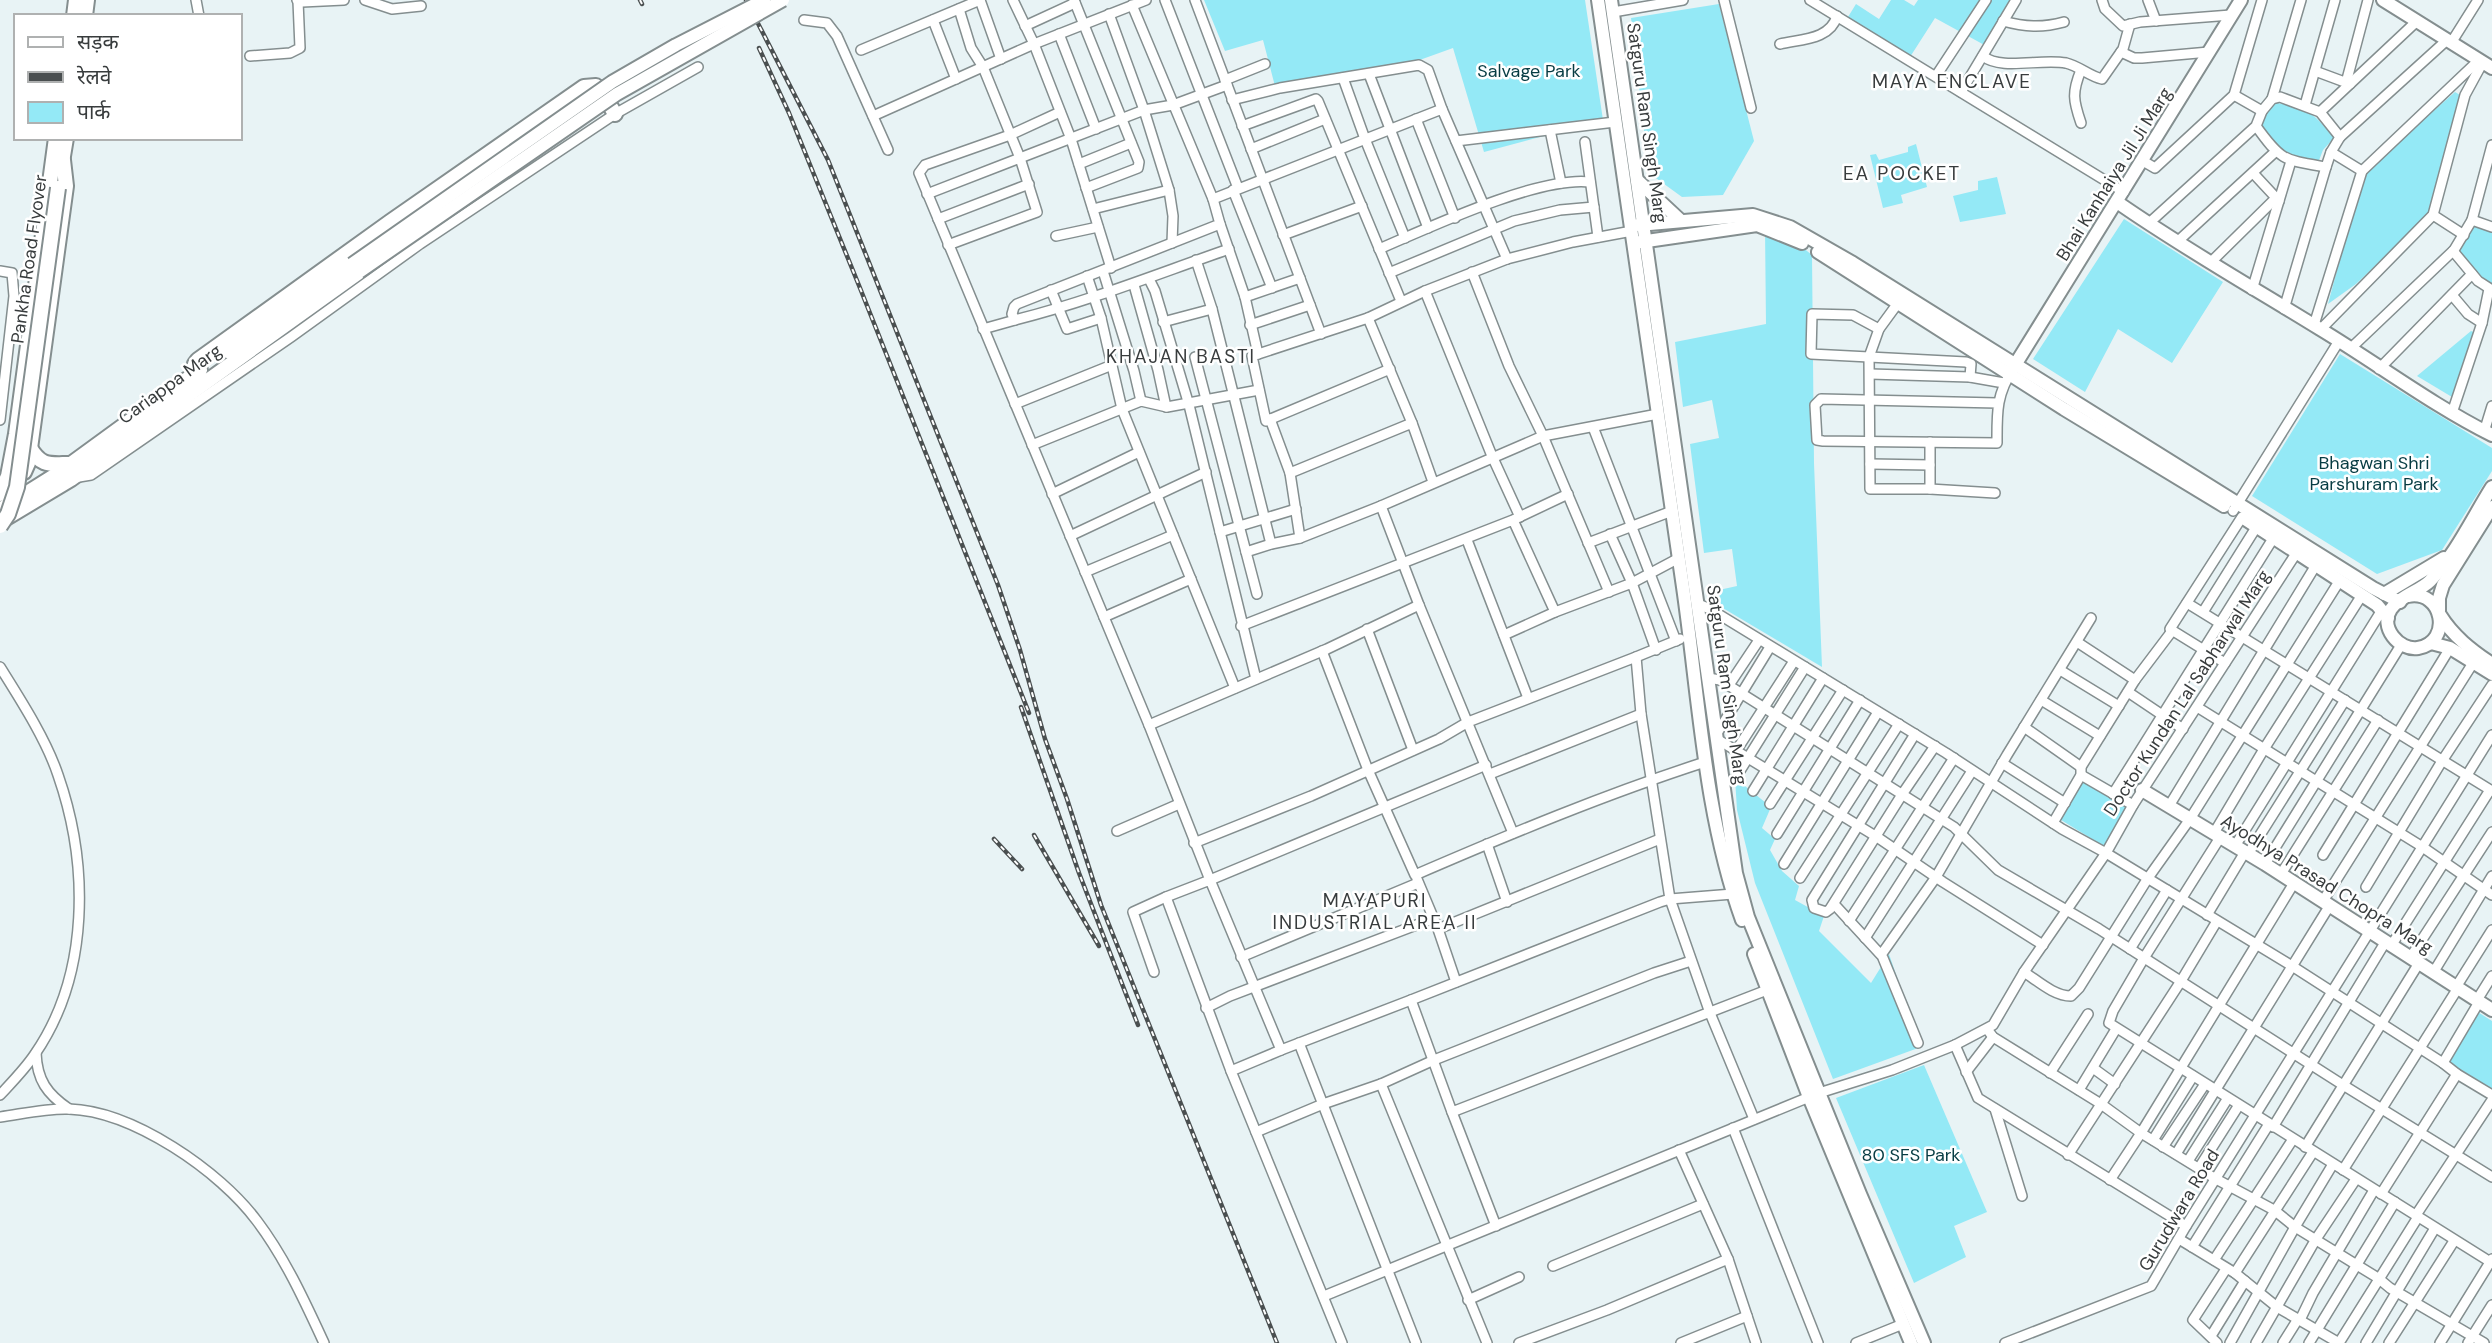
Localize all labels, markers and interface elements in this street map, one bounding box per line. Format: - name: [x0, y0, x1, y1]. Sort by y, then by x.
- legend: [14, 14, 242, 140]
- street label: Satguru Ram Singh Marg: [1621, 21, 1673, 225]
- text: सड़क: [77, 28, 119, 56]
- park label: Salvage Park: [1477, 59, 1581, 83]
- text: रेलवे: [76, 63, 112, 91]
- district label: MAYA ENCLAVE: [1872, 69, 2032, 94]
- street label: Bhai Kanhaiya Jil Ji Marg: [2051, 83, 2177, 265]
- text: पार्क: [77, 98, 111, 126]
- district label: EA POCKET: [1843, 161, 1961, 186]
- street label: Pankha Road Flyover: [5, 173, 53, 345]
- street label: Cariappa Marg: [114, 338, 226, 430]
- district label: KHAJAN BASTI: [1106, 344, 1256, 369]
- park label: Bhagwan Shri Parshuram Park: [2309, 451, 2439, 496]
- street label: Doctor Kundan Lal Sabharwal Marg: [2098, 565, 2276, 821]
- street label: Satguru Ram Singh Marg: [1701, 583, 1753, 787]
- street label: Ayodhya Prasad Chopra Marg: [2216, 809, 2438, 959]
- district label: MAYAPURI INDUSTRIAL AREA II: [1272, 888, 1478, 935]
- park label: 80 SFS Park: [1862, 1143, 1960, 1167]
- street label: Gurudwara Road: [2133, 1144, 2225, 1276]

